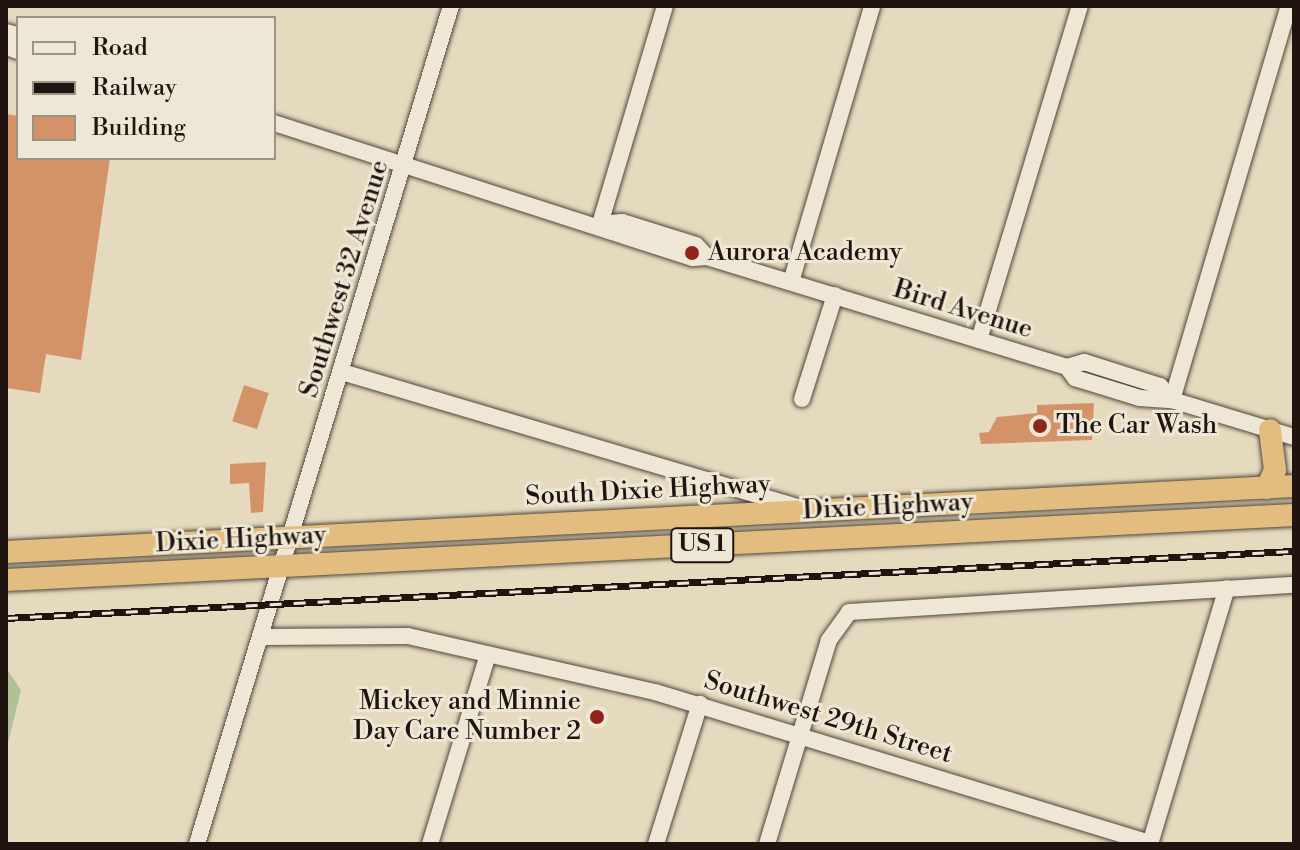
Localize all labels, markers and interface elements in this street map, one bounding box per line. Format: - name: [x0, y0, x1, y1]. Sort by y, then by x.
- legend: [16, 16, 276, 160]
- text: Road: [92, 33, 148, 63]
- text: Railway: [92, 73, 177, 103]
- text: Building: [92, 113, 186, 143]
- street label: Southwest 32 Avenue: [294, 157, 396, 401]
- place label: Aurora Academy: [708, 237, 902, 269]
- marker: Aurora Academy: [683, 244, 701, 262]
- street label: Bird Avenue: [890, 274, 1036, 346]
- place label: The Car Wash: [1056, 410, 1217, 442]
- marker: The Car Wash: [1031, 417, 1049, 435]
- street label: South Dixie Highway: [525, 469, 771, 513]
- street label: Dixie Highway: [802, 487, 974, 527]
- street label: Dixie Highway: [155, 520, 327, 560]
- road number: US 1: [670, 525, 734, 565]
- street label: Southwest 29th Street: [700, 665, 956, 771]
- place label: Mickey and Minnie Day Care Number 2: [353, 686, 581, 748]
- marker: Mickey and Minnie Day Care Number 2: [588, 708, 606, 726]

